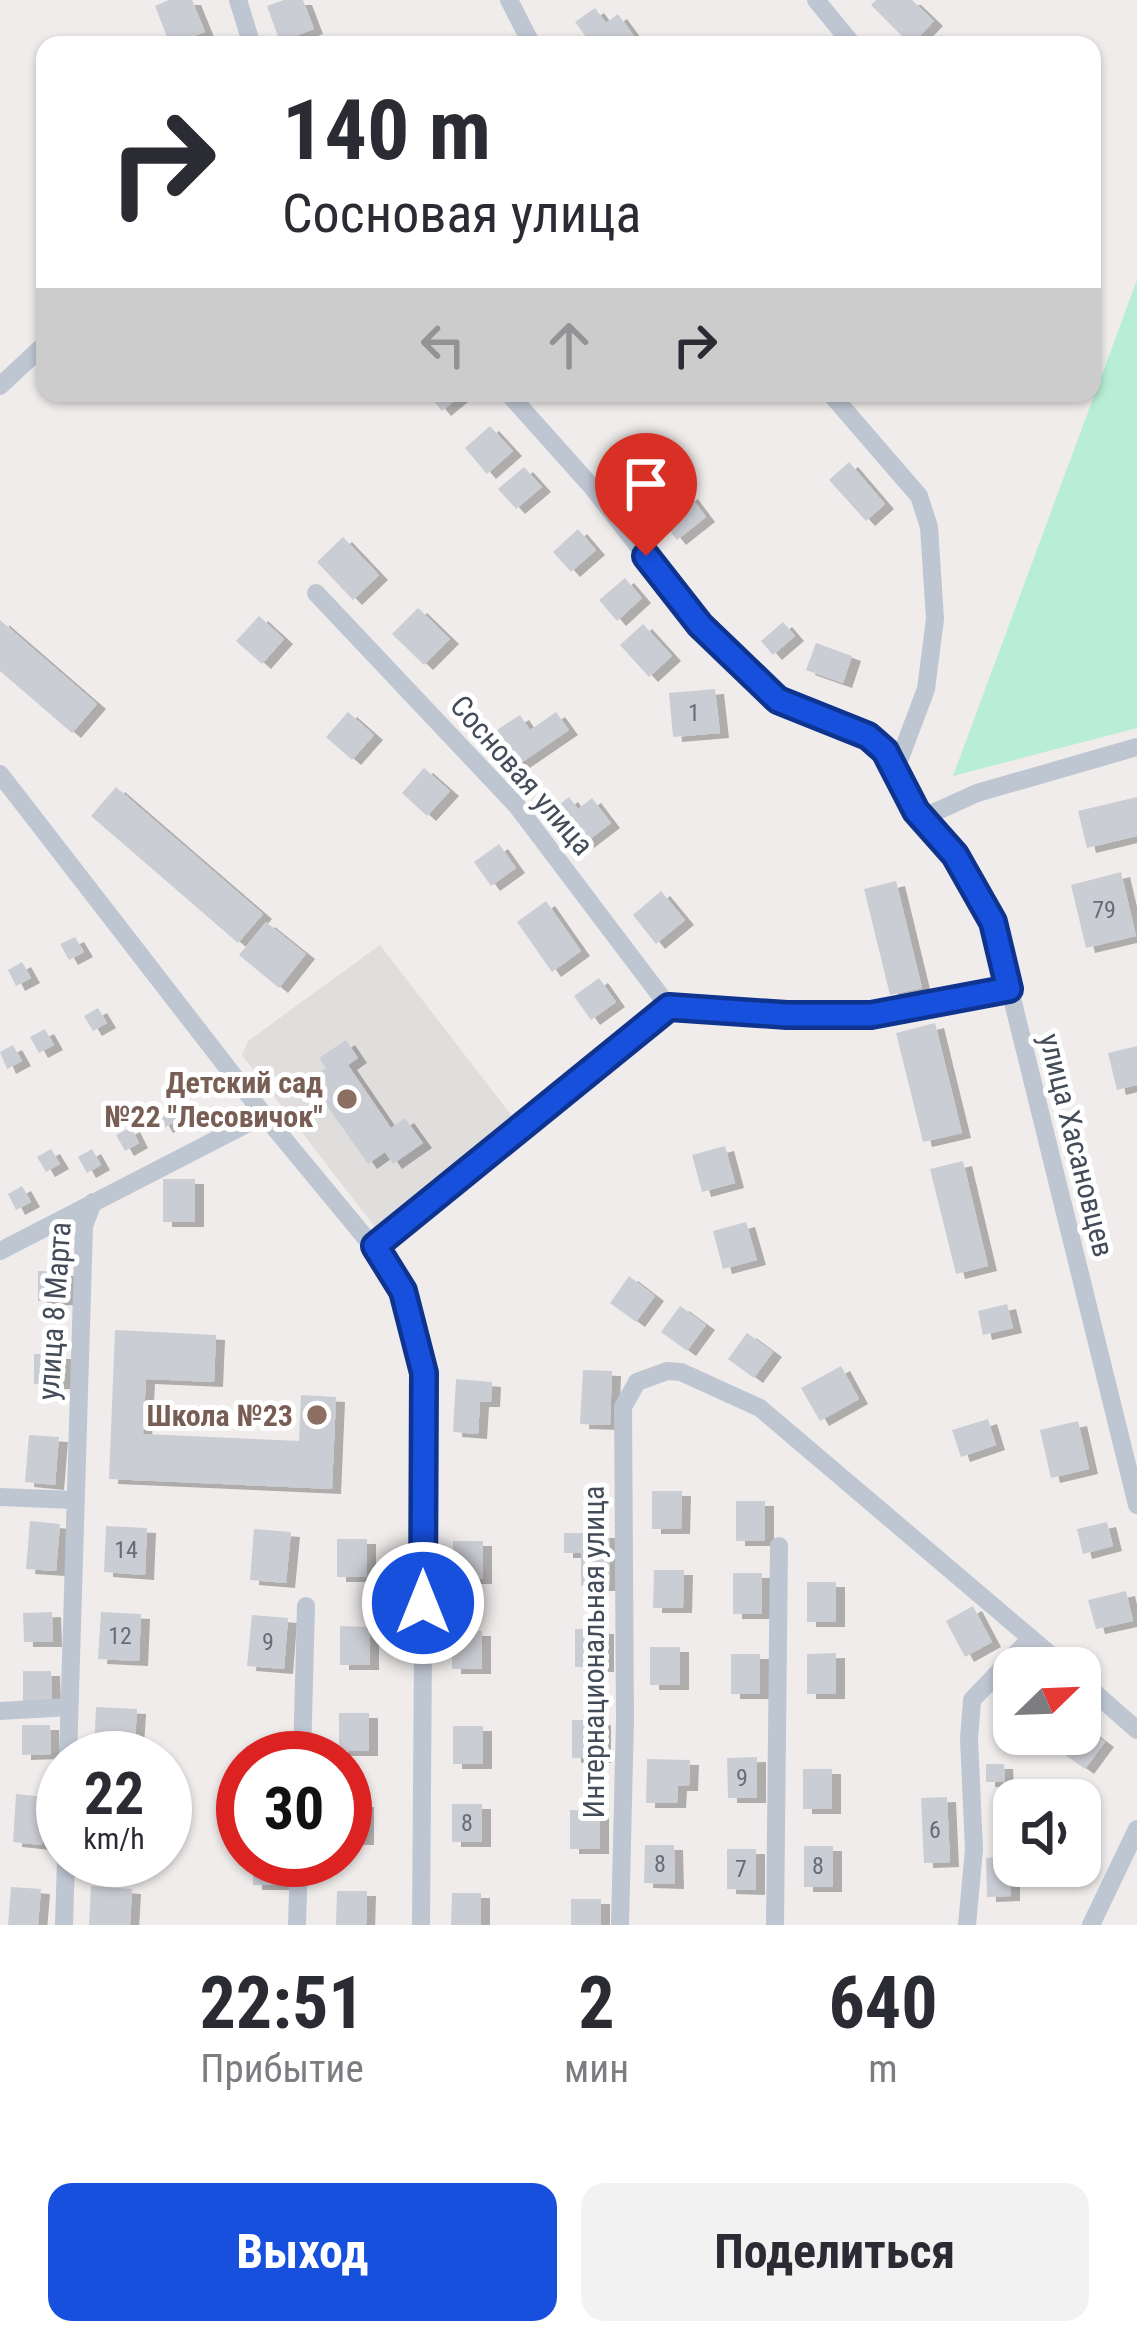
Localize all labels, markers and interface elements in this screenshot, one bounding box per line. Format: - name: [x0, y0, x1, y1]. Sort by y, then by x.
- text: 140 m: [282, 81, 491, 180]
- icon: right: [84, 84, 240, 240]
- text: Сосновая улица: [282, 182, 641, 245]
- icon: left: [410, 312, 476, 378]
- icon: ahead: [536, 312, 602, 378]
- icon: right: [662, 312, 728, 378]
- pin: [595, 433, 697, 556]
- icon: arrive: [613, 451, 679, 517]
- street label: Сосновая улица: [443, 688, 601, 862]
- house number: 1: [688, 699, 700, 727]
- house number: 79: [1092, 896, 1116, 924]
- street label: улица Хасановцев: [1032, 1030, 1122, 1260]
- place label: Детский сад №22 "Лесовичок": [104, 1065, 323, 1134]
- marker: Детский сад №22 "Лесовичок": [334, 1086, 360, 1112]
- street label: улица 8 Марта: [30, 1221, 78, 1401]
- place label: Школа №23: [147, 1398, 293, 1433]
- marker: Школа №23: [304, 1402, 330, 1428]
- street label: Интернациональная улица: [576, 1486, 611, 1818]
- house number: 14: [114, 1536, 138, 1564]
- position arrow: [360, 1540, 486, 1666]
- house number: 12: [108, 1622, 132, 1650]
- house number: 9: [262, 1628, 274, 1656]
- north arrow: [993, 1647, 1101, 1755]
- map controls: [993, 1647, 1101, 1887]
- speed limit sign: 30: [216, 1731, 372, 1887]
- text: 22: [84, 1758, 144, 1829]
- house number: 9: [736, 1764, 748, 1792]
- button: sound: [993, 1779, 1101, 1887]
- house number: 8: [461, 1809, 473, 1837]
- house number: 6: [929, 1816, 941, 1844]
- text: km/h: [83, 1821, 145, 1856]
- house number: 8: [654, 1850, 666, 1878]
- house number: 8: [812, 1852, 824, 1880]
- house number: 7: [735, 1855, 747, 1883]
- text: 22:51: [199, 1961, 365, 2046]
- text: 2: [578, 1961, 615, 2046]
- text: 640: [828, 1961, 938, 2046]
- text: Прибытие: [200, 2046, 364, 2092]
- text: мин: [564, 2046, 629, 2092]
- text: m: [868, 2046, 898, 2092]
- button: Выход: [48, 2183, 557, 2321]
- button: Поделиться: [581, 2183, 1089, 2321]

